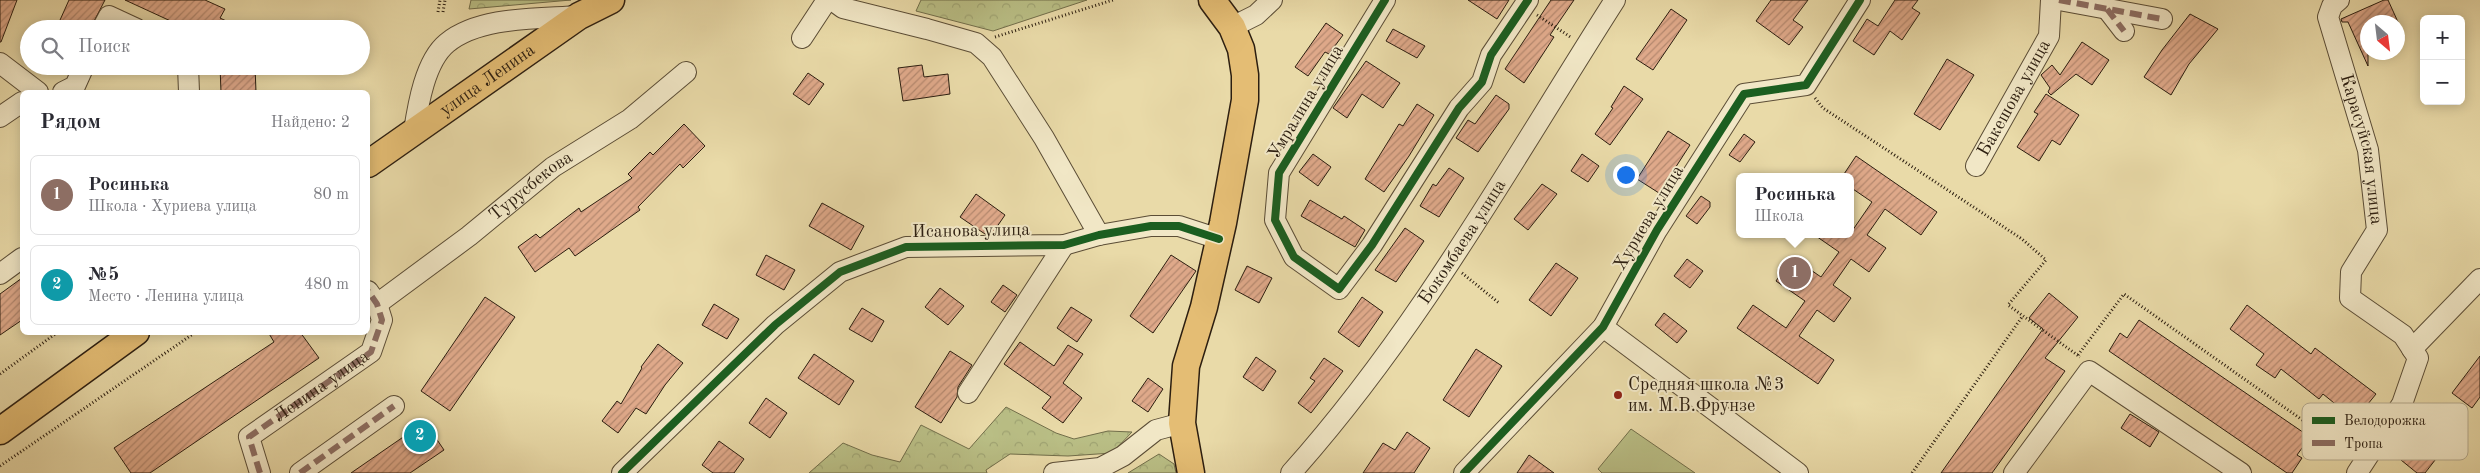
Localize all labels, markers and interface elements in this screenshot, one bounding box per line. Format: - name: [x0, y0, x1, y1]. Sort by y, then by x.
- north arrow: [2360, 15, 2405, 60]
- map controls: [2420, 15, 2465, 105]
- button: +: [2420, 15, 2465, 60]
- search box: [20, 20, 370, 75]
- icon: search: [38, 34, 66, 62]
- street label: Бакешова улица: [1974, 37, 2054, 159]
- text: Поиск: [78, 38, 130, 57]
- street label: улица Ленина: [437, 41, 539, 120]
- street label: Умралина улица: [1265, 42, 1347, 162]
- button: −: [2420, 60, 2465, 105]
- street label: Карасуйская улица: [2337, 72, 2385, 226]
- text: Рядом: [40, 112, 101, 133]
- text: Найдено: 2: [271, 115, 350, 131]
- street label: Турусбекова: [486, 148, 576, 224]
- street label: Хуриева улица: [1611, 162, 1687, 274]
- your location: [1613, 162, 1639, 188]
- popup: [1736, 173, 1854, 238]
- text: Росинька: [88, 176, 169, 195]
- street label: Бокомбаева улица: [1415, 176, 1510, 308]
- text: Росинька: [1754, 186, 1836, 205]
- text: 1: [52, 187, 62, 203]
- text: 80 m: [313, 187, 349, 203]
- text: Школа · Хуриева улица: [88, 199, 257, 215]
- text: Школа: [1754, 209, 1804, 225]
- street label: Исанова улица: [912, 221, 1030, 241]
- pin: 1: [1779, 254, 1811, 292]
- text: №5: [88, 266, 119, 285]
- text: 2: [52, 277, 62, 293]
- text: 480 m: [304, 277, 349, 293]
- text: Место · Ленина улица: [88, 289, 244, 305]
- street label: Ленина улица: [270, 347, 373, 426]
- place label: Средняя школа №3 им. М.В.Фрунзе: [1628, 376, 1784, 415]
- marker: Средняя школа №3 им. М.В.Фрунзе: [1612, 389, 1624, 401]
- legend: [2302, 403, 2468, 460]
- text: Велодорожка: [2344, 414, 2426, 428]
- pin: 2: [404, 417, 436, 455]
- text: Тропа: [2344, 437, 2383, 451]

